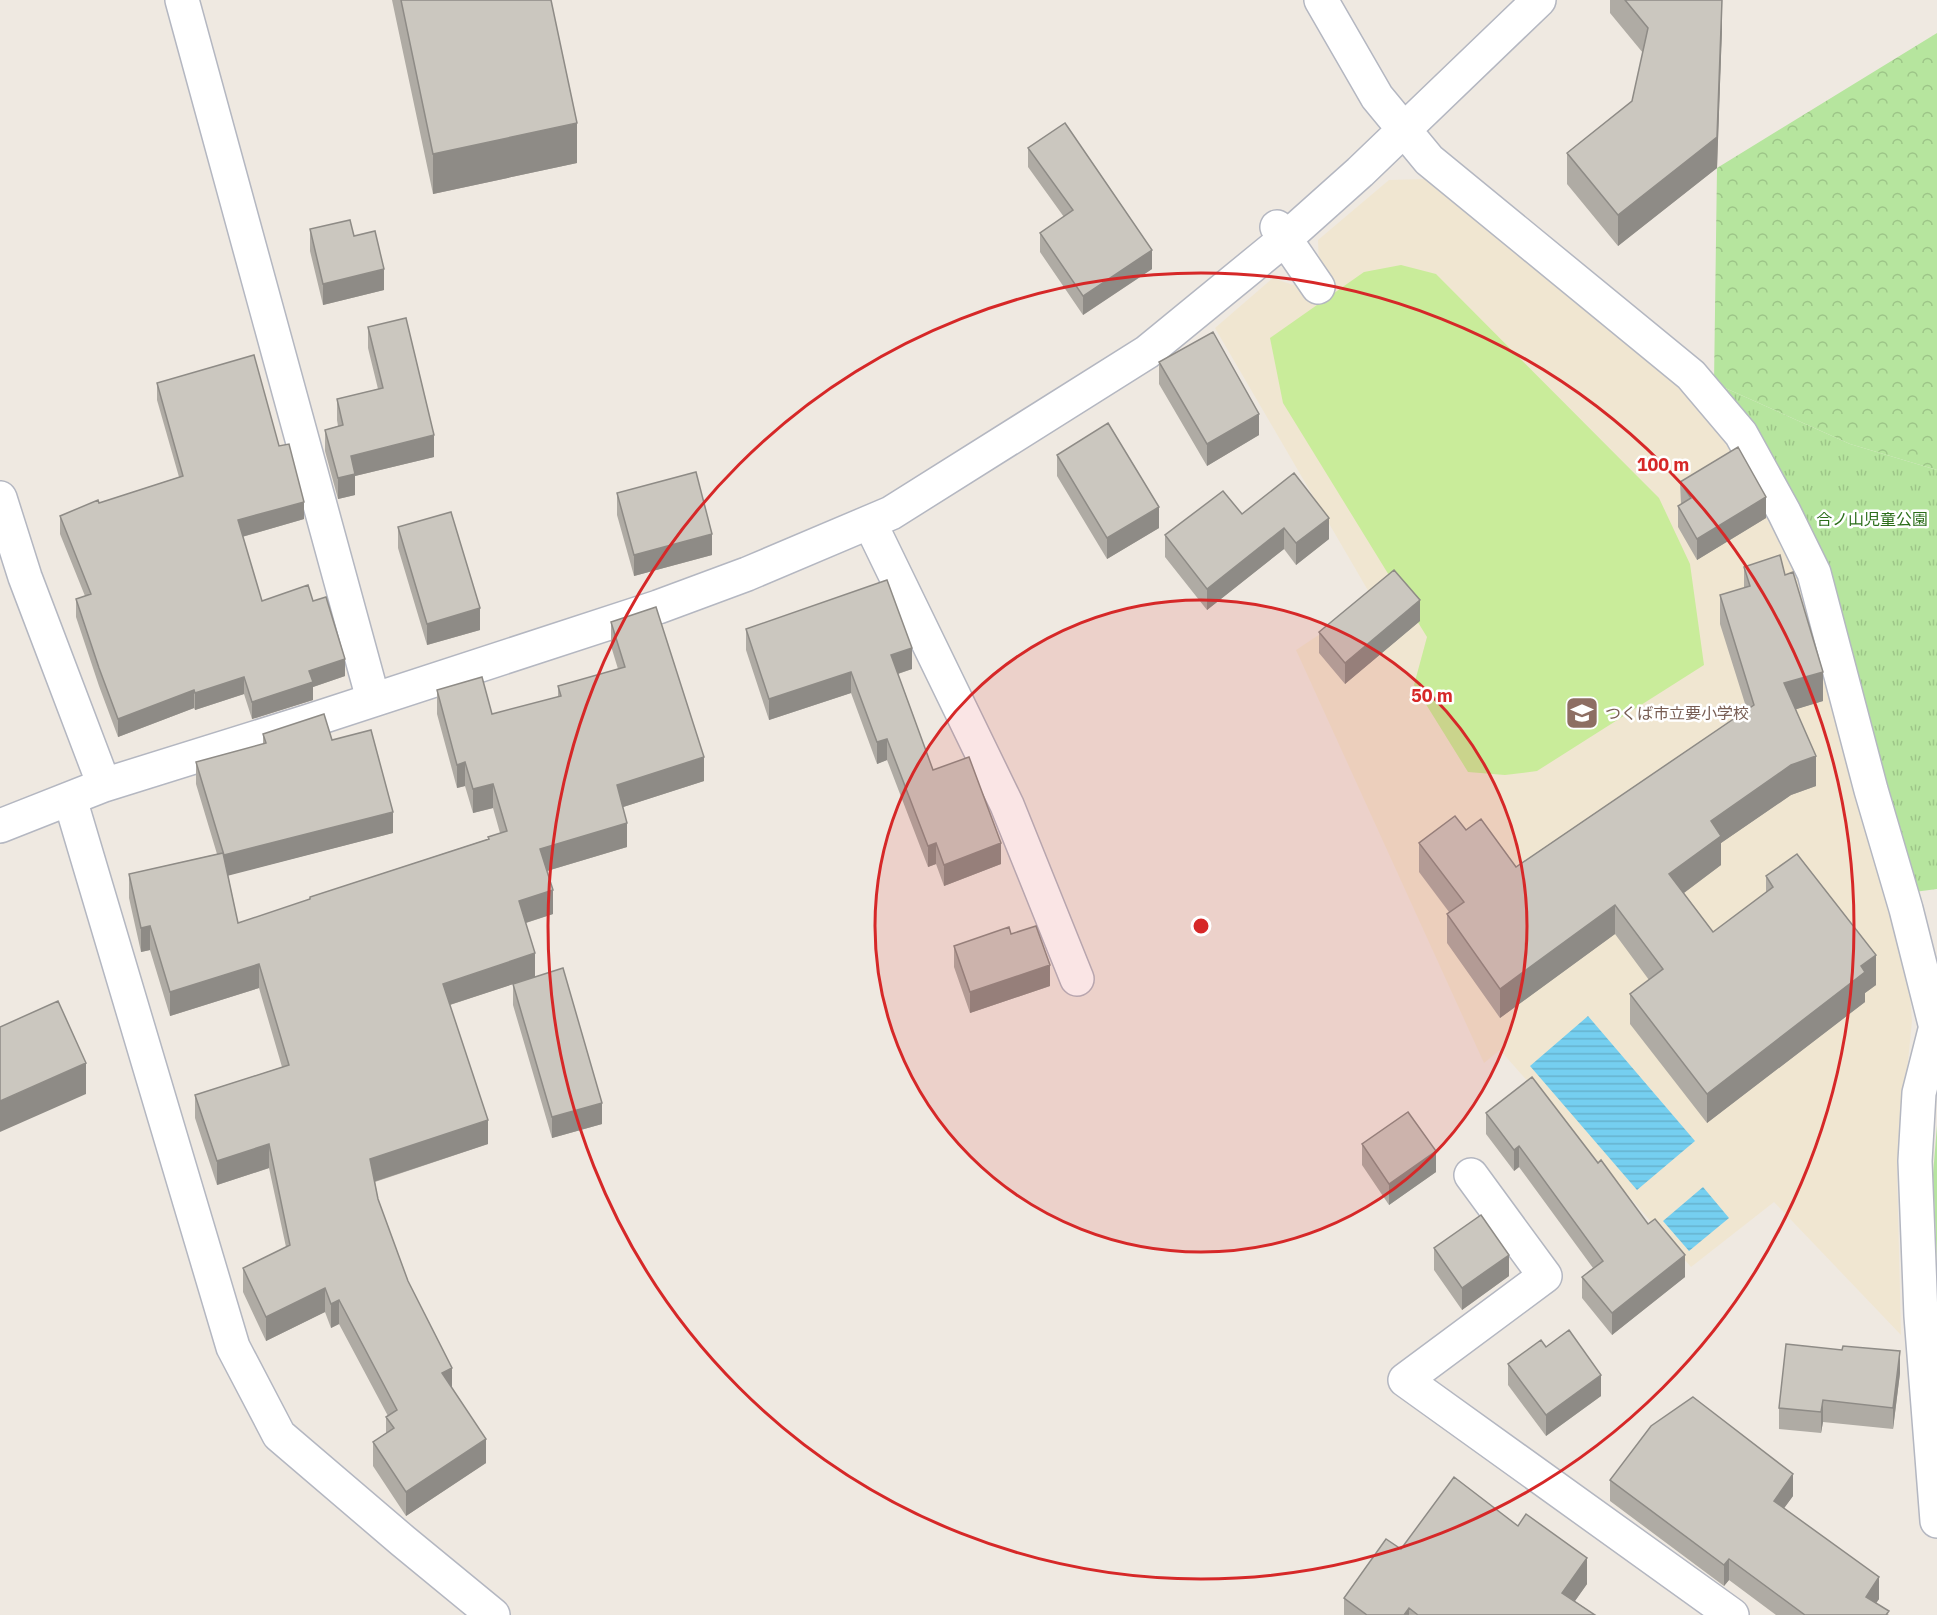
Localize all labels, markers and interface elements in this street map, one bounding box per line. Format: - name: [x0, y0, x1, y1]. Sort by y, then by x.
- text: 100 m: [1637, 453, 1689, 476]
- park label: 合ノ山児童公園: [1816, 509, 1928, 529]
- text: 50 m: [1411, 684, 1453, 707]
- school or university icon: つくば市立要小学校: [1564, 695, 1600, 731]
- place label: つくば市立要小学校: [1605, 703, 1749, 723]
- centre of rings: [1191, 916, 1211, 936]

